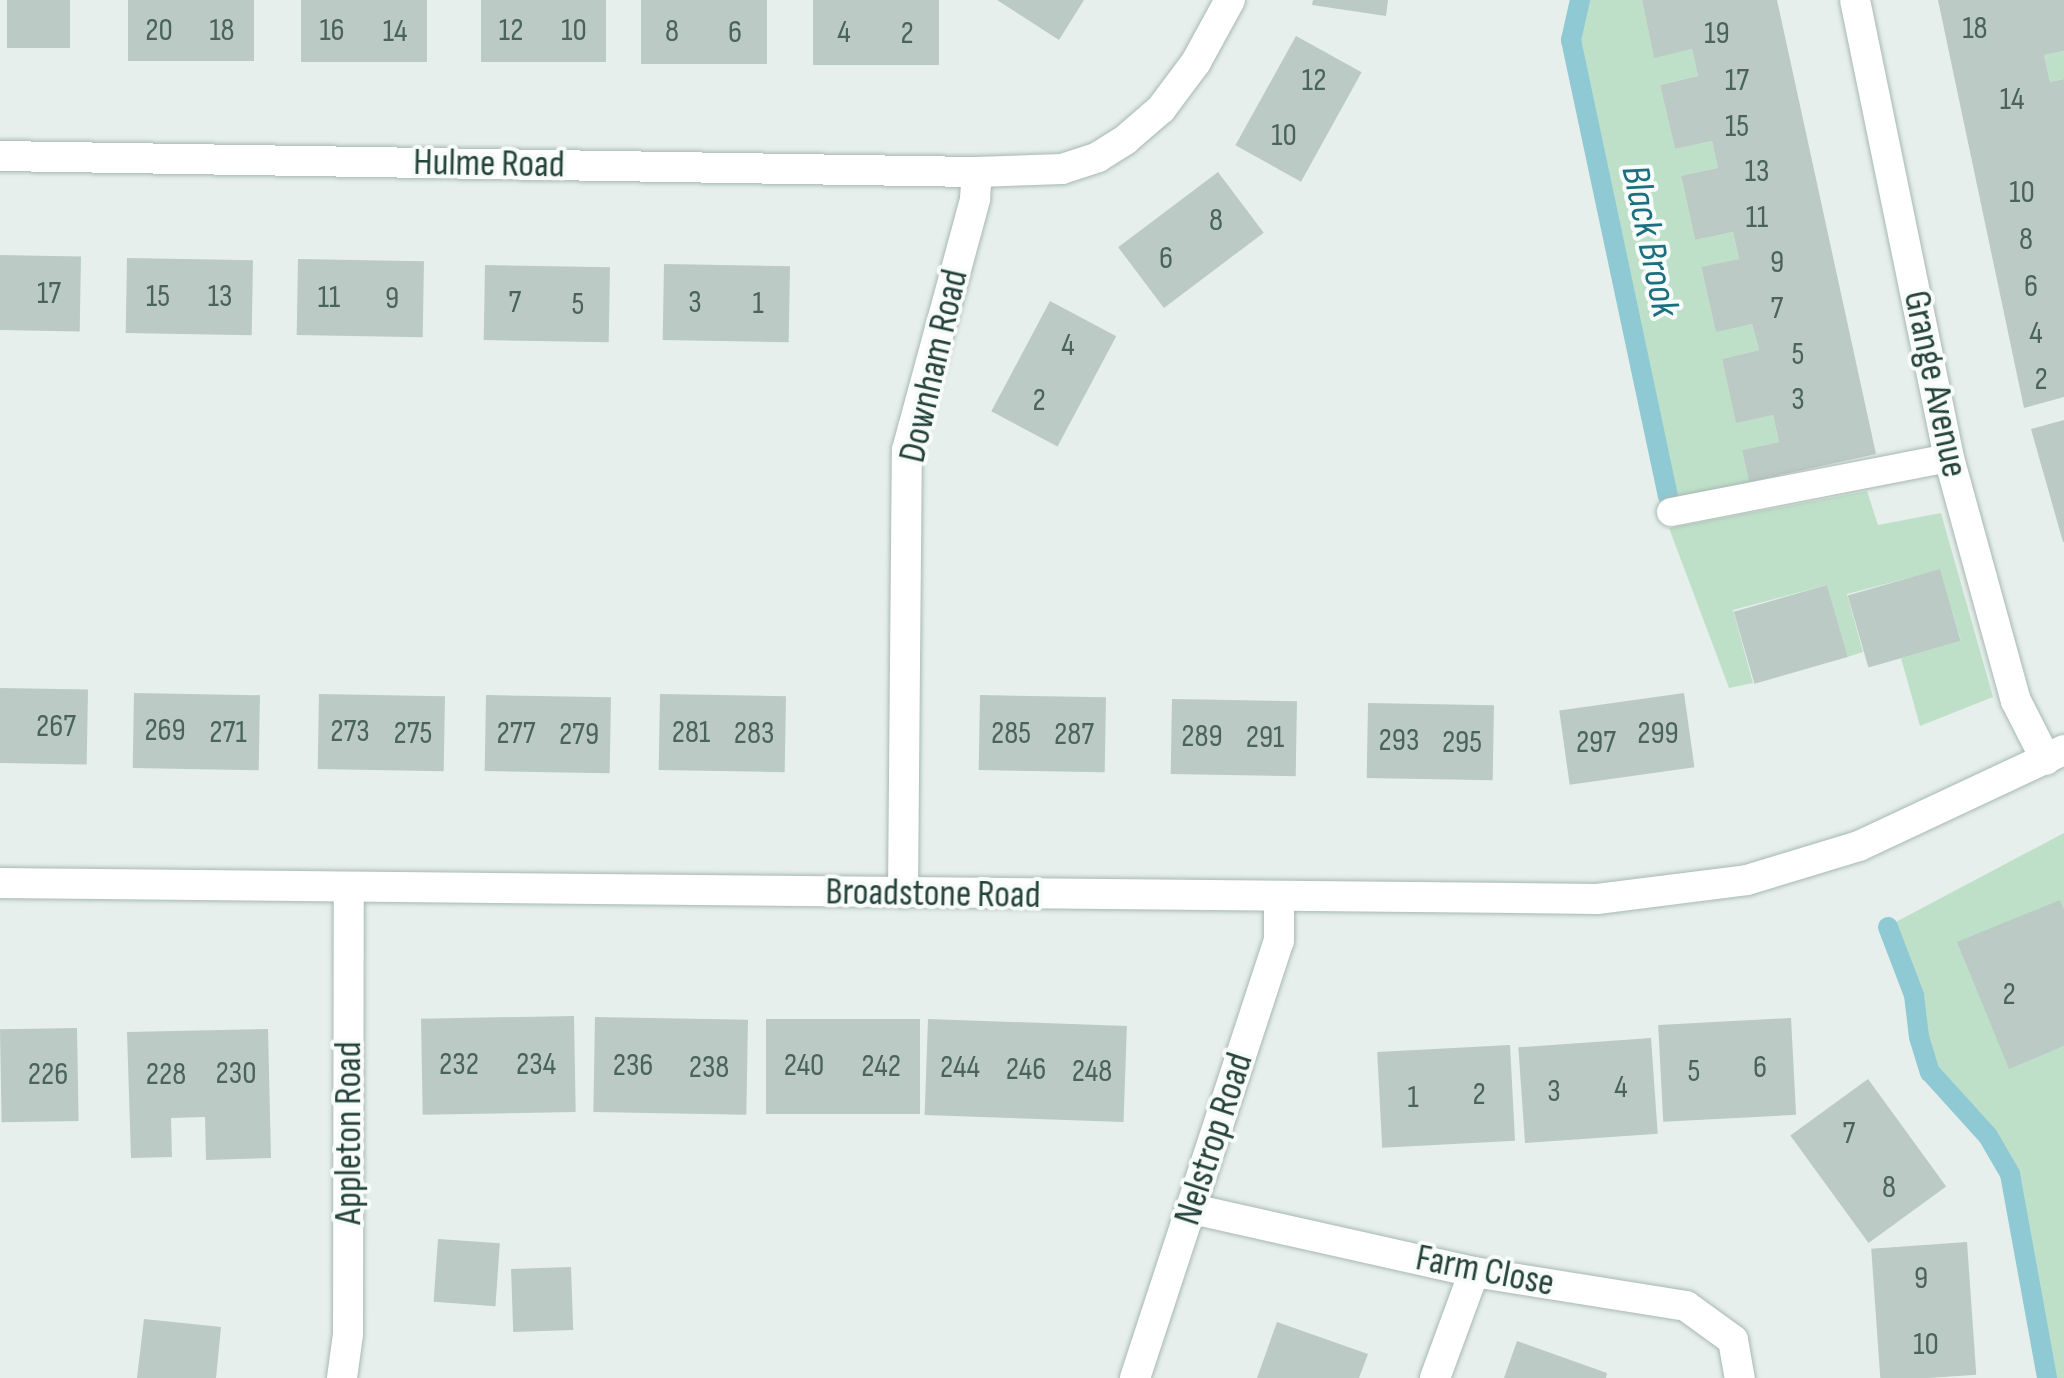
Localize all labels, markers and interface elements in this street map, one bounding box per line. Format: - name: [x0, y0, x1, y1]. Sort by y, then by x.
- house number: 18: [1962, 10, 1988, 48]
- house number: 20: [145, 12, 173, 50]
- house number: 18: [209, 12, 235, 50]
- house number: 16: [319, 12, 345, 50]
- house number: 12: [499, 12, 523, 50]
- house number: 10: [561, 12, 587, 50]
- house number: 14: [383, 13, 407, 51]
- house number: 8: [665, 13, 679, 51]
- house number: 6: [728, 14, 742, 52]
- house number: 4: [837, 14, 851, 52]
- house number: 2: [900, 15, 914, 53]
- house number: 19: [1704, 15, 1730, 53]
- house number: 12: [1302, 62, 1326, 100]
- house number: 17: [1725, 62, 1749, 100]
- house number: 14: [2000, 81, 2024, 119]
- house number: 15: [1725, 108, 1749, 146]
- house number: 10: [1271, 117, 1297, 155]
- street label: Hulme Road: [413, 140, 565, 188]
- house number: 13: [1745, 153, 1769, 191]
- water label: Black Brook: [1611, 161, 1689, 321]
- house number: 10: [2009, 174, 2035, 212]
- house number: 11: [1746, 199, 1768, 237]
- house number: 8: [1209, 202, 1223, 240]
- house number: 8: [2019, 221, 2033, 259]
- house number: 6: [1159, 240, 1173, 278]
- house number: 9: [1770, 244, 1784, 282]
- street label: Downham Road: [890, 265, 978, 467]
- house number: 6: [2024, 268, 2038, 306]
- house number: 17: [37, 275, 61, 313]
- house number: 15: [146, 278, 170, 316]
- house number: 13: [208, 278, 232, 316]
- house number: 11: [318, 279, 340, 317]
- house number: 9: [385, 280, 399, 318]
- house number: 7: [509, 284, 521, 322]
- house number: 3: [688, 284, 702, 322]
- house number: 1: [752, 285, 764, 323]
- house number: 5: [572, 286, 584, 324]
- street label: Grange Avenue: [1893, 287, 1977, 481]
- house number: 7: [1771, 290, 1783, 328]
- house number: 4: [2029, 315, 2043, 353]
- house number: 4: [1061, 327, 1075, 365]
- house number: 5: [1792, 336, 1804, 374]
- house number: 2: [2034, 361, 2048, 399]
- house number: 3: [1791, 381, 1805, 419]
- house number: 2: [1032, 382, 1046, 420]
- house number: 267: [36, 708, 76, 746]
- house number: 269: [144, 712, 186, 750]
- house number: 273: [330, 713, 370, 751]
- house number: 271: [209, 714, 247, 752]
- house number: 281: [672, 714, 710, 752]
- house number: 275: [394, 715, 432, 753]
- house number: 277: [497, 715, 535, 753]
- house number: 283: [734, 715, 774, 753]
- house number: 285: [991, 715, 1031, 753]
- house number: 299: [1637, 715, 1679, 753]
- house number: 279: [559, 716, 599, 754]
- house number: 287: [1054, 716, 1094, 754]
- house number: 289: [1181, 718, 1223, 756]
- house number: 291: [1246, 719, 1284, 757]
- house number: 293: [1379, 722, 1419, 760]
- house number: 295: [1442, 724, 1482, 762]
- house number: 297: [1576, 724, 1616, 762]
- street label: Broadstone Road: [825, 869, 1041, 919]
- house number: 2: [2002, 976, 2016, 1014]
- street label: Appleton Road: [326, 1041, 372, 1225]
- house number: 232: [439, 1046, 479, 1084]
- house number: 234: [516, 1046, 556, 1084]
- house number: 236: [613, 1047, 653, 1085]
- house number: 240: [784, 1047, 824, 1085]
- street label: Nelstrop Road: [1165, 1047, 1263, 1231]
- house number: 242: [861, 1048, 901, 1086]
- house number: 238: [689, 1049, 729, 1087]
- house number: 244: [940, 1049, 980, 1087]
- house number: 6: [1753, 1049, 1767, 1087]
- house number: 246: [1006, 1051, 1046, 1089]
- house number: 248: [1072, 1053, 1112, 1091]
- house number: 5: [1688, 1053, 1700, 1091]
- house number: 230: [216, 1055, 256, 1093]
- house number: 226: [28, 1056, 68, 1094]
- house number: 228: [146, 1056, 186, 1094]
- house number: 4: [1614, 1069, 1628, 1107]
- house number: 3: [1547, 1073, 1561, 1111]
- house number: 2: [1472, 1076, 1486, 1114]
- house number: 1: [1407, 1079, 1419, 1117]
- house number: 7: [1843, 1115, 1855, 1153]
- house number: 8: [1882, 1169, 1896, 1207]
- street label: Farm Close: [1412, 1235, 1558, 1307]
- house number: 9: [1914, 1260, 1928, 1298]
- house number: 10: [1913, 1326, 1939, 1364]

